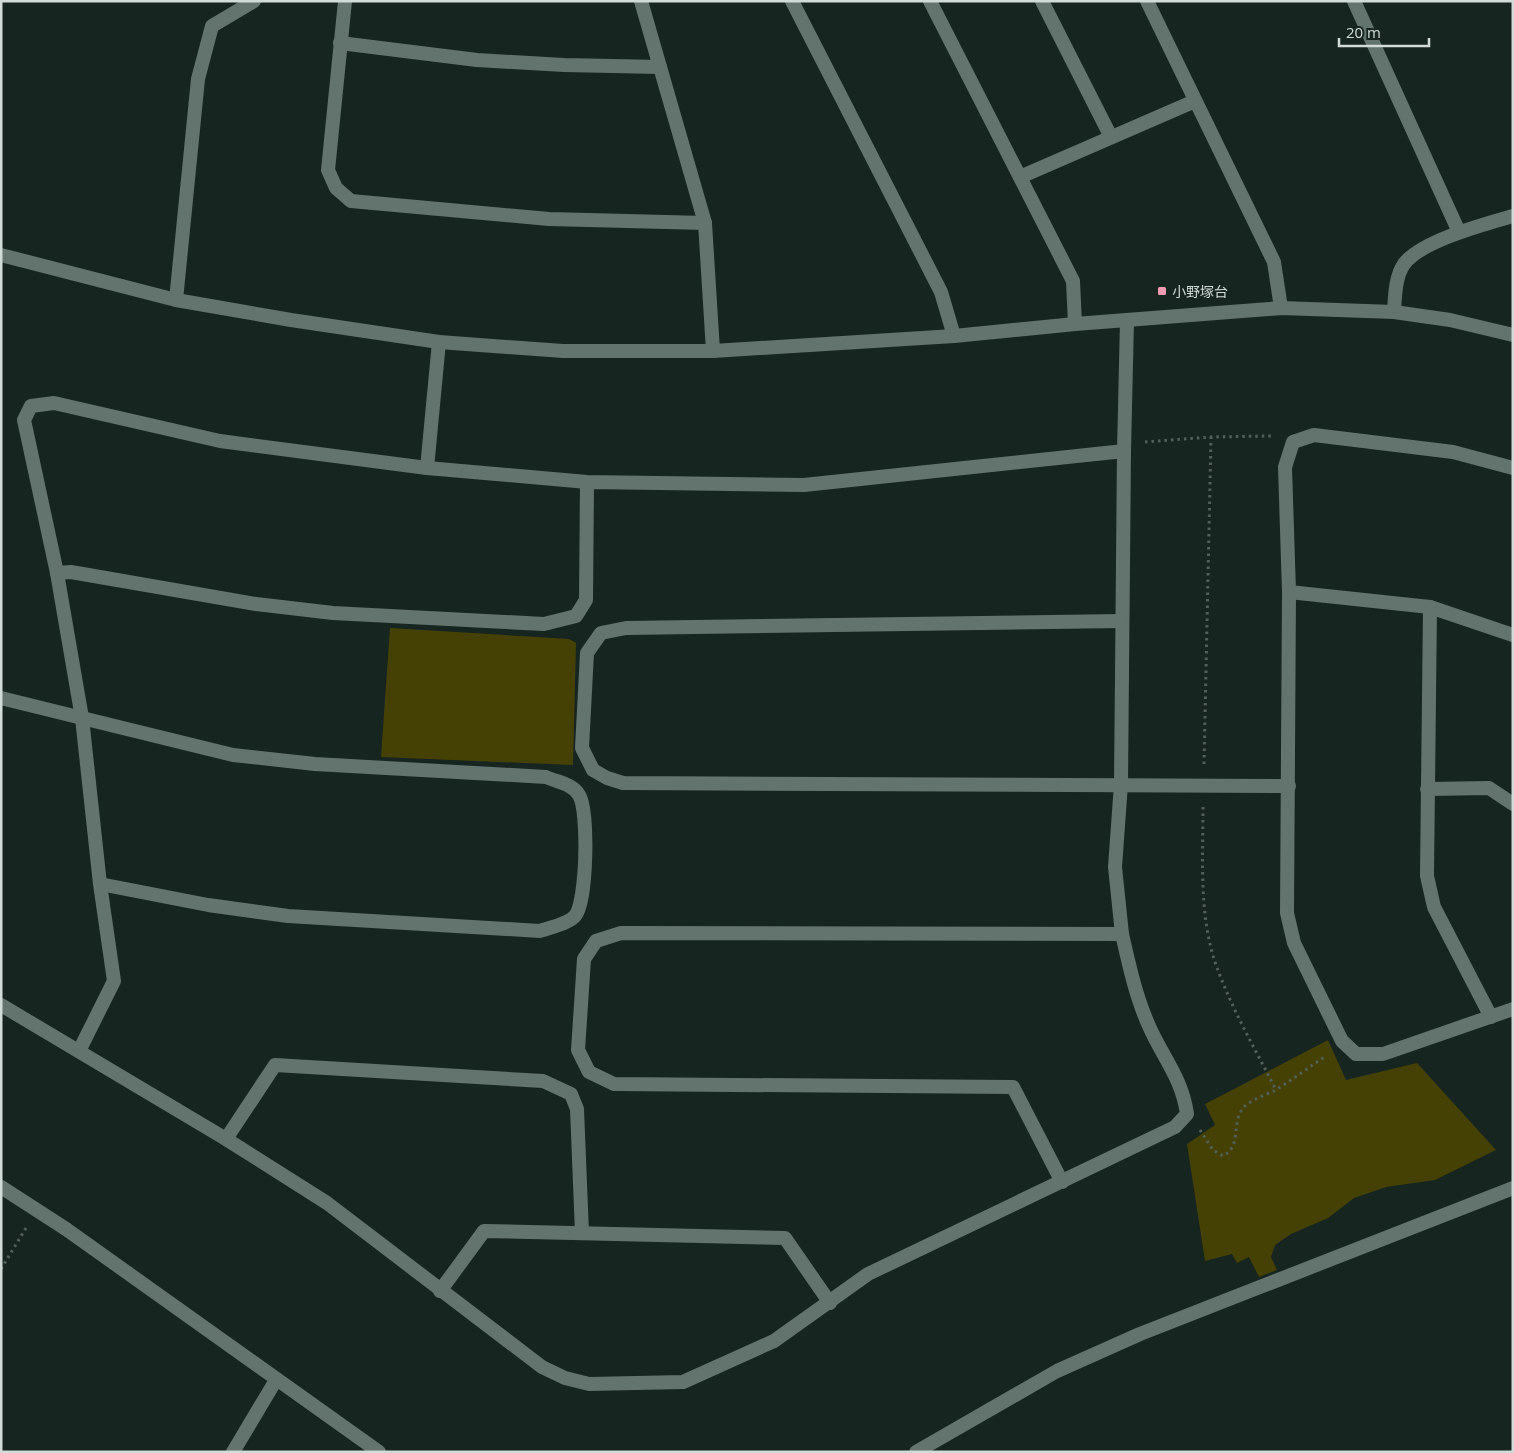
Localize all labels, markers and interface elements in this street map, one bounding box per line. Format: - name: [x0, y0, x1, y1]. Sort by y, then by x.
- scale bar: [1339, 15, 1429, 47]
- text: 20 m: [1346, 22, 1381, 42]
- place label: 小野塚台: [1172, 282, 1228, 301]
- marker: 小野塚台: [1156, 285, 1168, 297]

